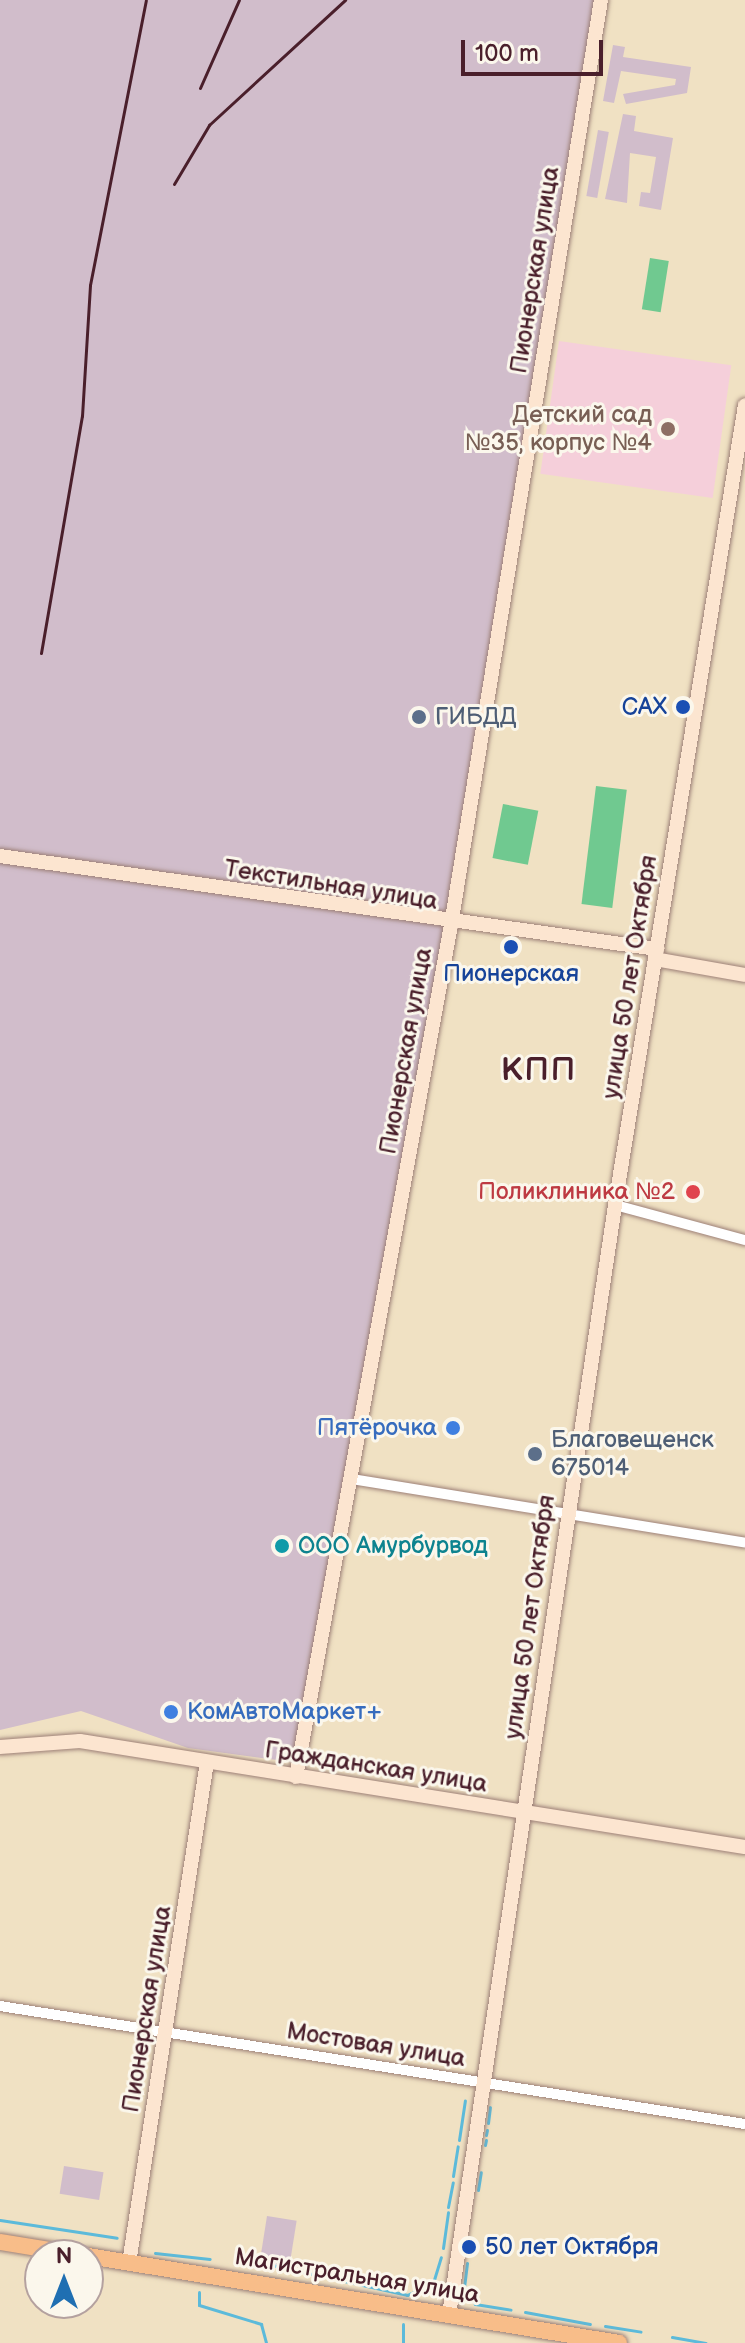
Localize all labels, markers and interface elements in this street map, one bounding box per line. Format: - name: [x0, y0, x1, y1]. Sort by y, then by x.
- scale bar: [465, 24, 607, 74]
- text: 100 m: [475, 39, 539, 68]
- street label: Пионерская улица: [504, 165, 566, 375]
- place label: Детский сад №35, корпус №4: [465, 401, 652, 457]
- marker: Детский сад №35, корпус №4: [659, 420, 677, 438]
- place label: САХ: [622, 693, 667, 721]
- marker: САХ: [674, 698, 692, 716]
- place label: ГИБДД: [435, 703, 517, 731]
- marker: ГИБДД: [410, 708, 428, 726]
- street label: улица 50 лет Октября: [597, 853, 663, 1101]
- street label: Текстильная улица: [222, 854, 440, 916]
- marker: Пионерская: [502, 938, 520, 956]
- street label: Пионерская улица: [374, 946, 438, 1156]
- place label: Пионерская: [443, 960, 579, 988]
- district label: КПП: [501, 1052, 577, 1090]
- place label: Поликлиника №2: [478, 1178, 675, 1206]
- marker: Поликлиника №2: [682, 1181, 704, 1203]
- place label: Пятёрочка: [317, 1414, 437, 1442]
- marker: Пятёрочка: [444, 1419, 462, 1437]
- place label: Благовещенск 675014: [551, 1426, 714, 1482]
- marker: Благовещенск 675014: [526, 1445, 544, 1463]
- street label: улица 50 лет Октября: [499, 1493, 561, 1741]
- place label: ООО Амурбурвод: [298, 1532, 488, 1560]
- marker: ООО Амурбурвод: [273, 1537, 291, 1555]
- place label: КомАвтоМаркет+: [187, 1698, 382, 1726]
- marker: КомАвтоМаркет+: [162, 1703, 180, 1721]
- street label: Гражданская улица: [263, 1735, 489, 1799]
- street label: Пионерская улица: [116, 1904, 178, 2114]
- street label: Мостовая улица: [285, 2017, 467, 2073]
- place label: 50 лет Октября: [485, 2233, 658, 2261]
- marker: 50 лет Октября: [460, 2238, 478, 2256]
- north arrow: [24, 2239, 104, 2319]
- street label: Магистральная улица: [233, 2242, 481, 2310]
- text: N: [56, 2243, 72, 2270]

